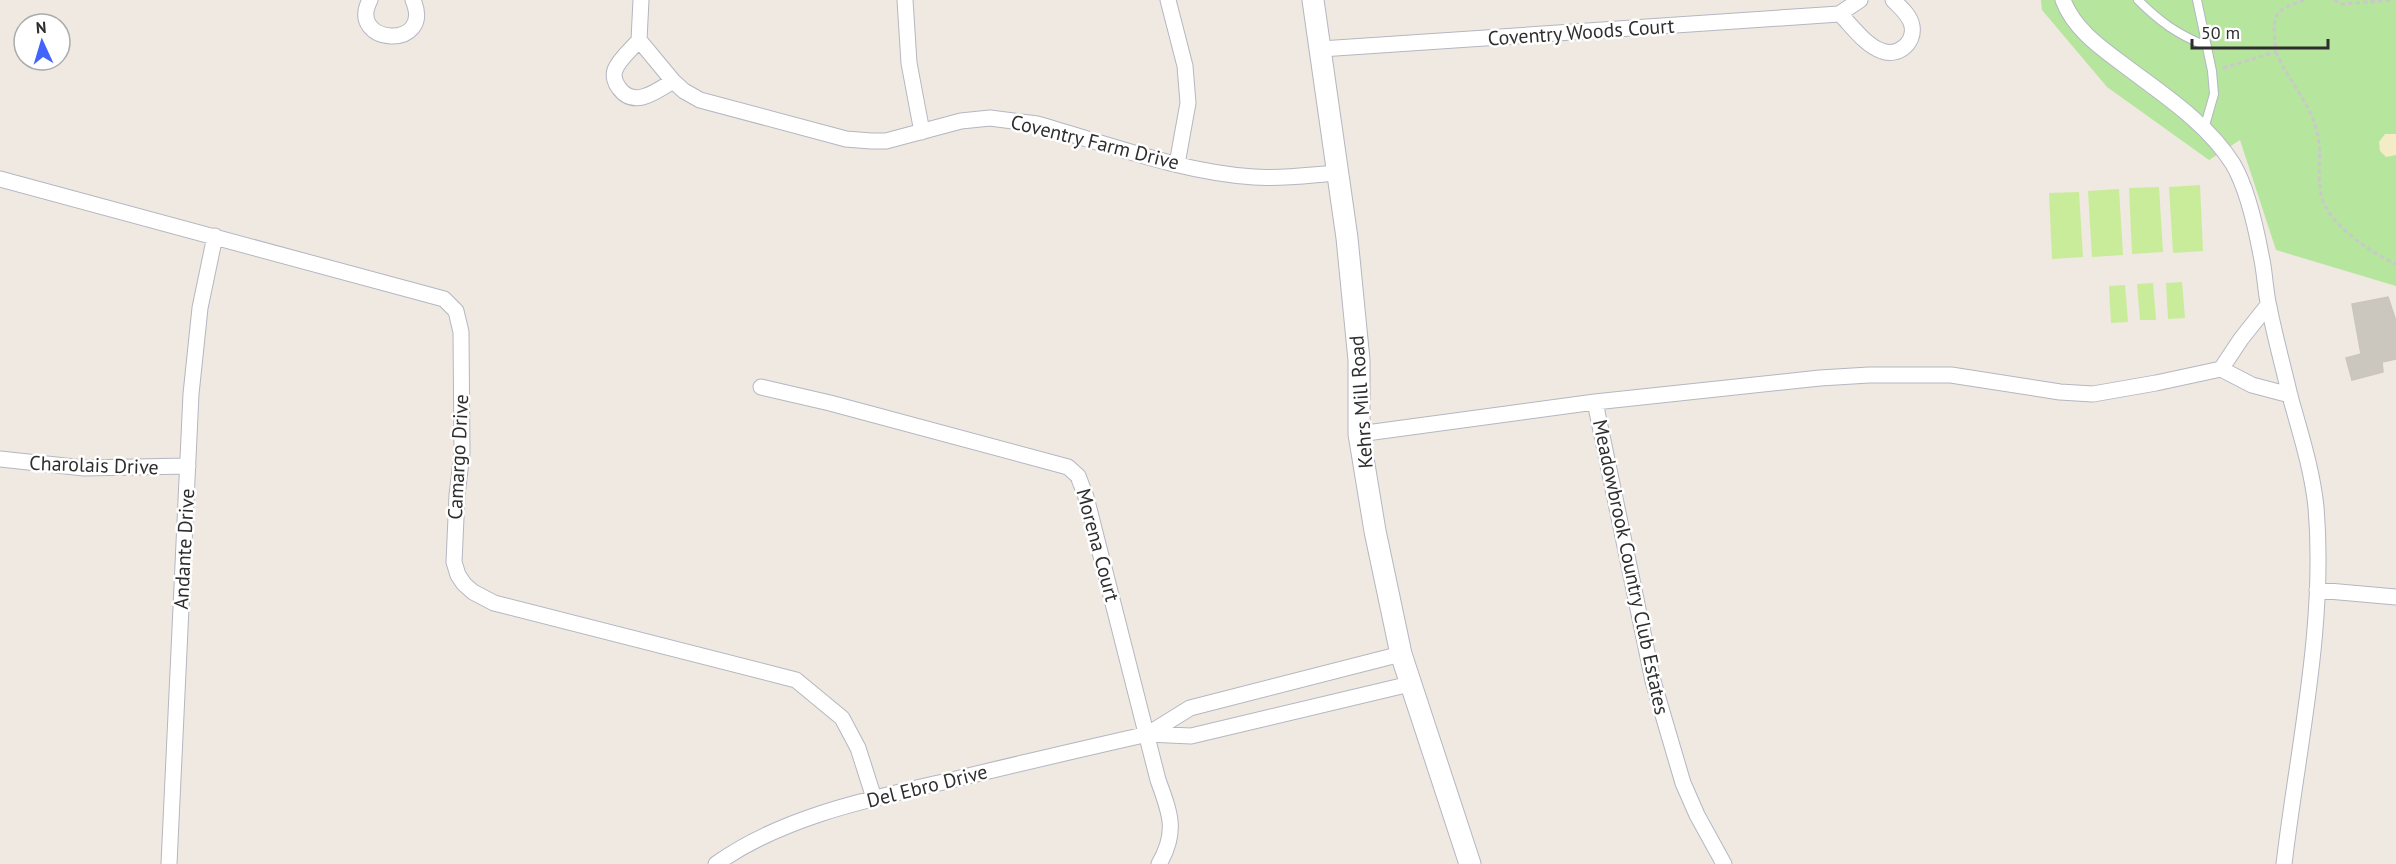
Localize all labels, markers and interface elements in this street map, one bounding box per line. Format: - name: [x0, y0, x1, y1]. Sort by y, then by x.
- north arrow: [12, 12, 72, 72]
- street label: Coventry Woods Court: [1487, 12, 1675, 51]
- scale bar: [2192, 12, 2328, 50]
- text: N: [35, 17, 47, 37]
- text: 50 m: [2201, 21, 2240, 44]
- street label: Coventry Farm Drive: [1008, 108, 1182, 176]
- street label: Kehrs Mill Road: [1343, 335, 1379, 469]
- street label: Camargo Drive: [442, 394, 474, 520]
- street label: Meadowbrook Country Club Estates: [1587, 417, 1675, 717]
- street label: Charolais Drive: [29, 450, 159, 480]
- street label: Morena Court: [1070, 486, 1126, 605]
- street label: Andante Drive: [168, 488, 200, 610]
- street label: Del Ebro Drive: [864, 758, 990, 814]

